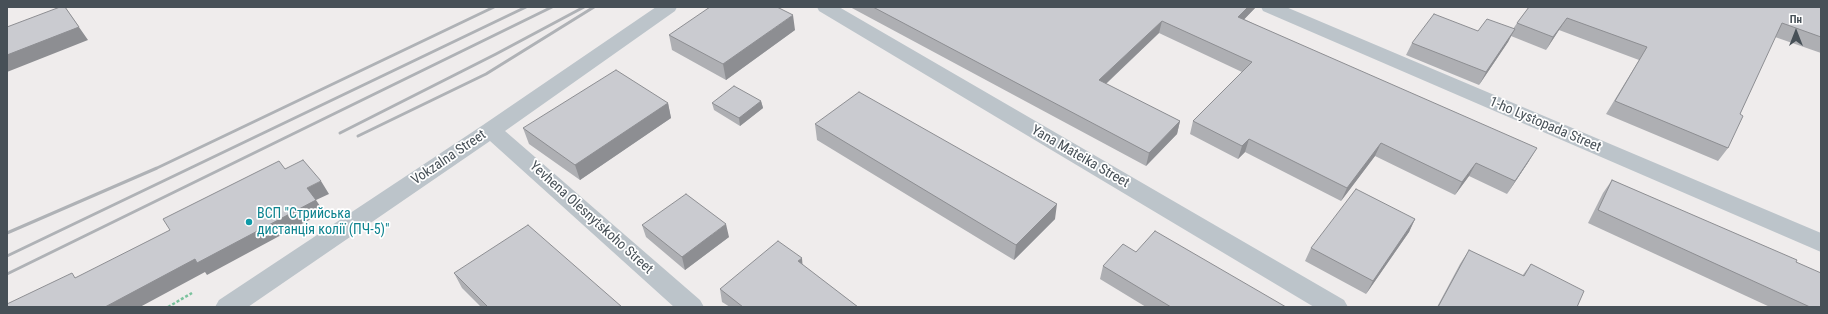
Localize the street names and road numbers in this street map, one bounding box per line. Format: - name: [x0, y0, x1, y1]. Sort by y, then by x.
- street label: 1-ho Lystopada Street: [1487, 94, 1603, 156]
- street label: Yana Mateika Street: [1028, 122, 1132, 192]
- street label: Vokzalna Street: [408, 127, 490, 189]
- street label: Yevhena Olesnytskoho Street: [526, 158, 656, 278]

